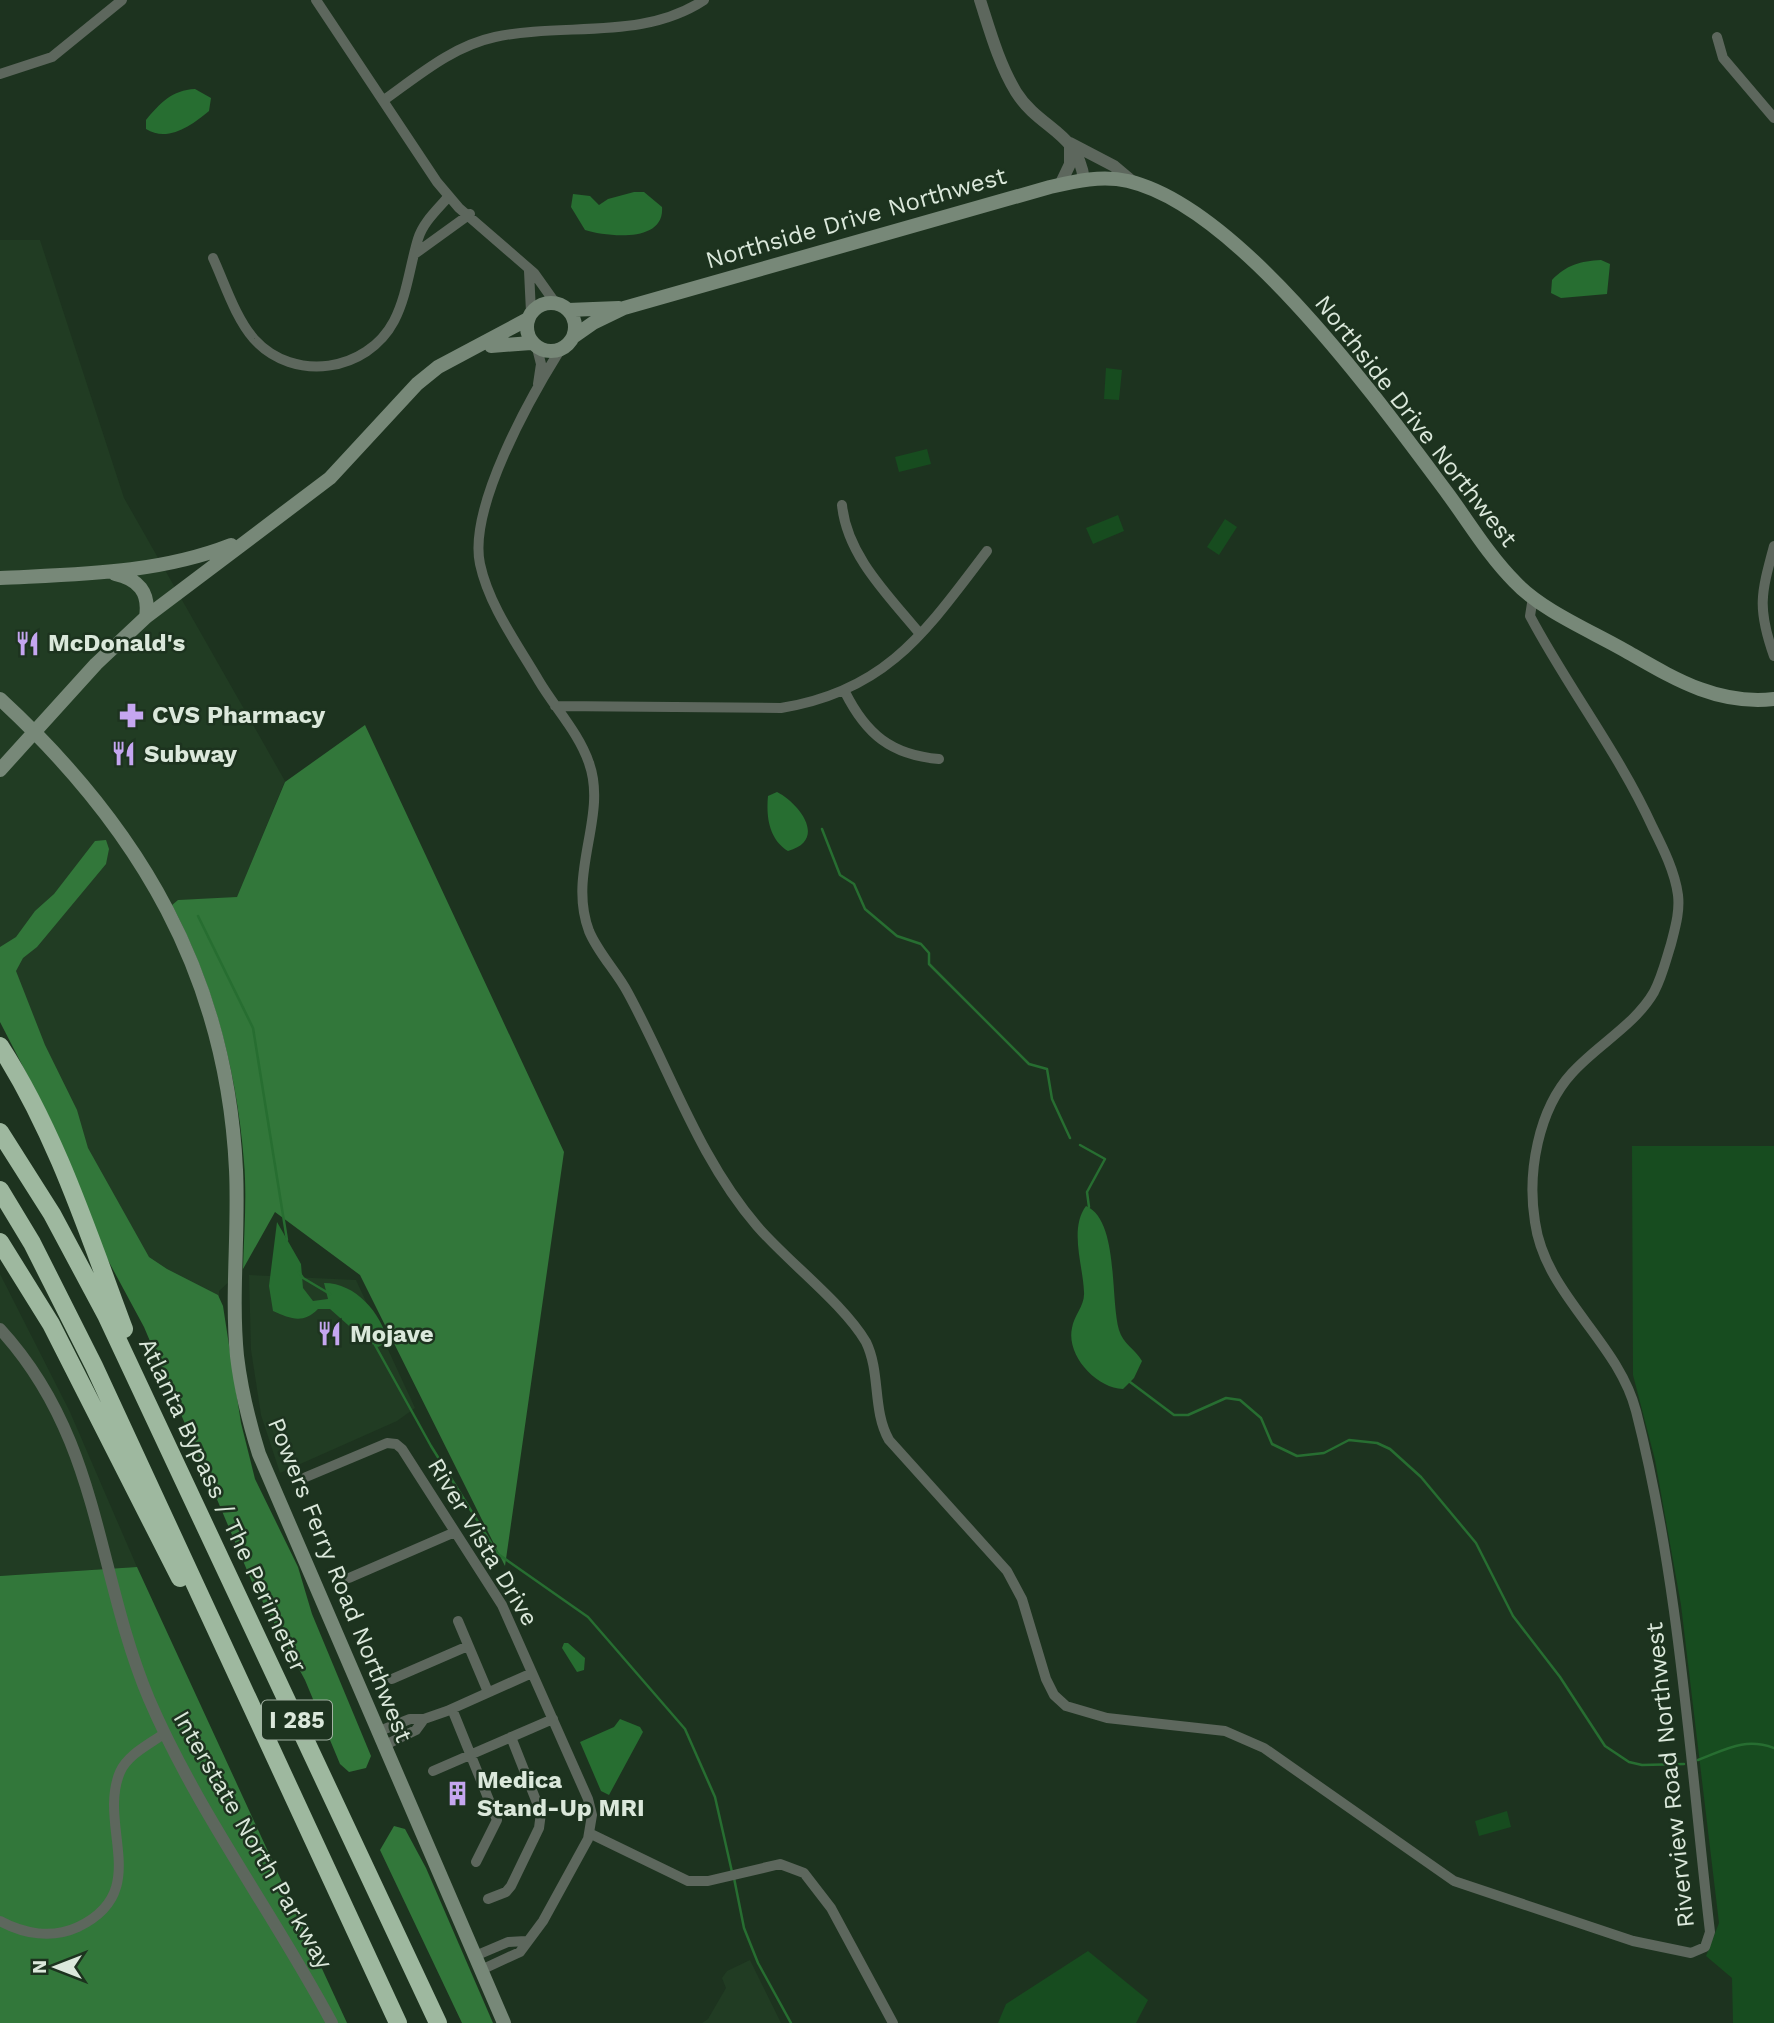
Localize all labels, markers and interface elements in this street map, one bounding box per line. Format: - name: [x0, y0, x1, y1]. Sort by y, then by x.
- street label: Northside Drive Northwest: [702, 162, 1010, 274]
- street label: Northside Drive Northwest: [1309, 290, 1523, 552]
- restaurant icon: McDonald's: [14, 629, 42, 657]
- place label: McDonald's: [48, 629, 186, 657]
- pharmacy icon: CVS Pharmacy: [118, 701, 146, 729]
- place label: CVS Pharmacy: [152, 701, 326, 729]
- restaurant icon: Subway: [110, 740, 138, 768]
- place label: Subway: [144, 740, 238, 768]
- restaurant icon: Mojave: [316, 1320, 344, 1348]
- place label: Mojave: [350, 1320, 434, 1348]
- street label: Atlanta Bypass / The Perimeter: [133, 1333, 313, 1677]
- street label: Powers Ferry Road Northwest: [262, 1414, 418, 1746]
- street label: River Vista Drive: [422, 1453, 544, 1631]
- street label: Riverview Road Northwest: [1640, 1621, 1700, 1929]
- road number: I 285: [262, 1700, 332, 1740]
- street label: Interstate North Parkway: [168, 1706, 339, 1975]
- place label: Medica Stand-Up MRI: [477, 1766, 645, 1822]
- building icon: Medica Stand-Up MRI: [443, 1780, 471, 1808]
- north arrow: [21, 1932, 91, 2002]
- text: N: [28, 1960, 51, 1974]

